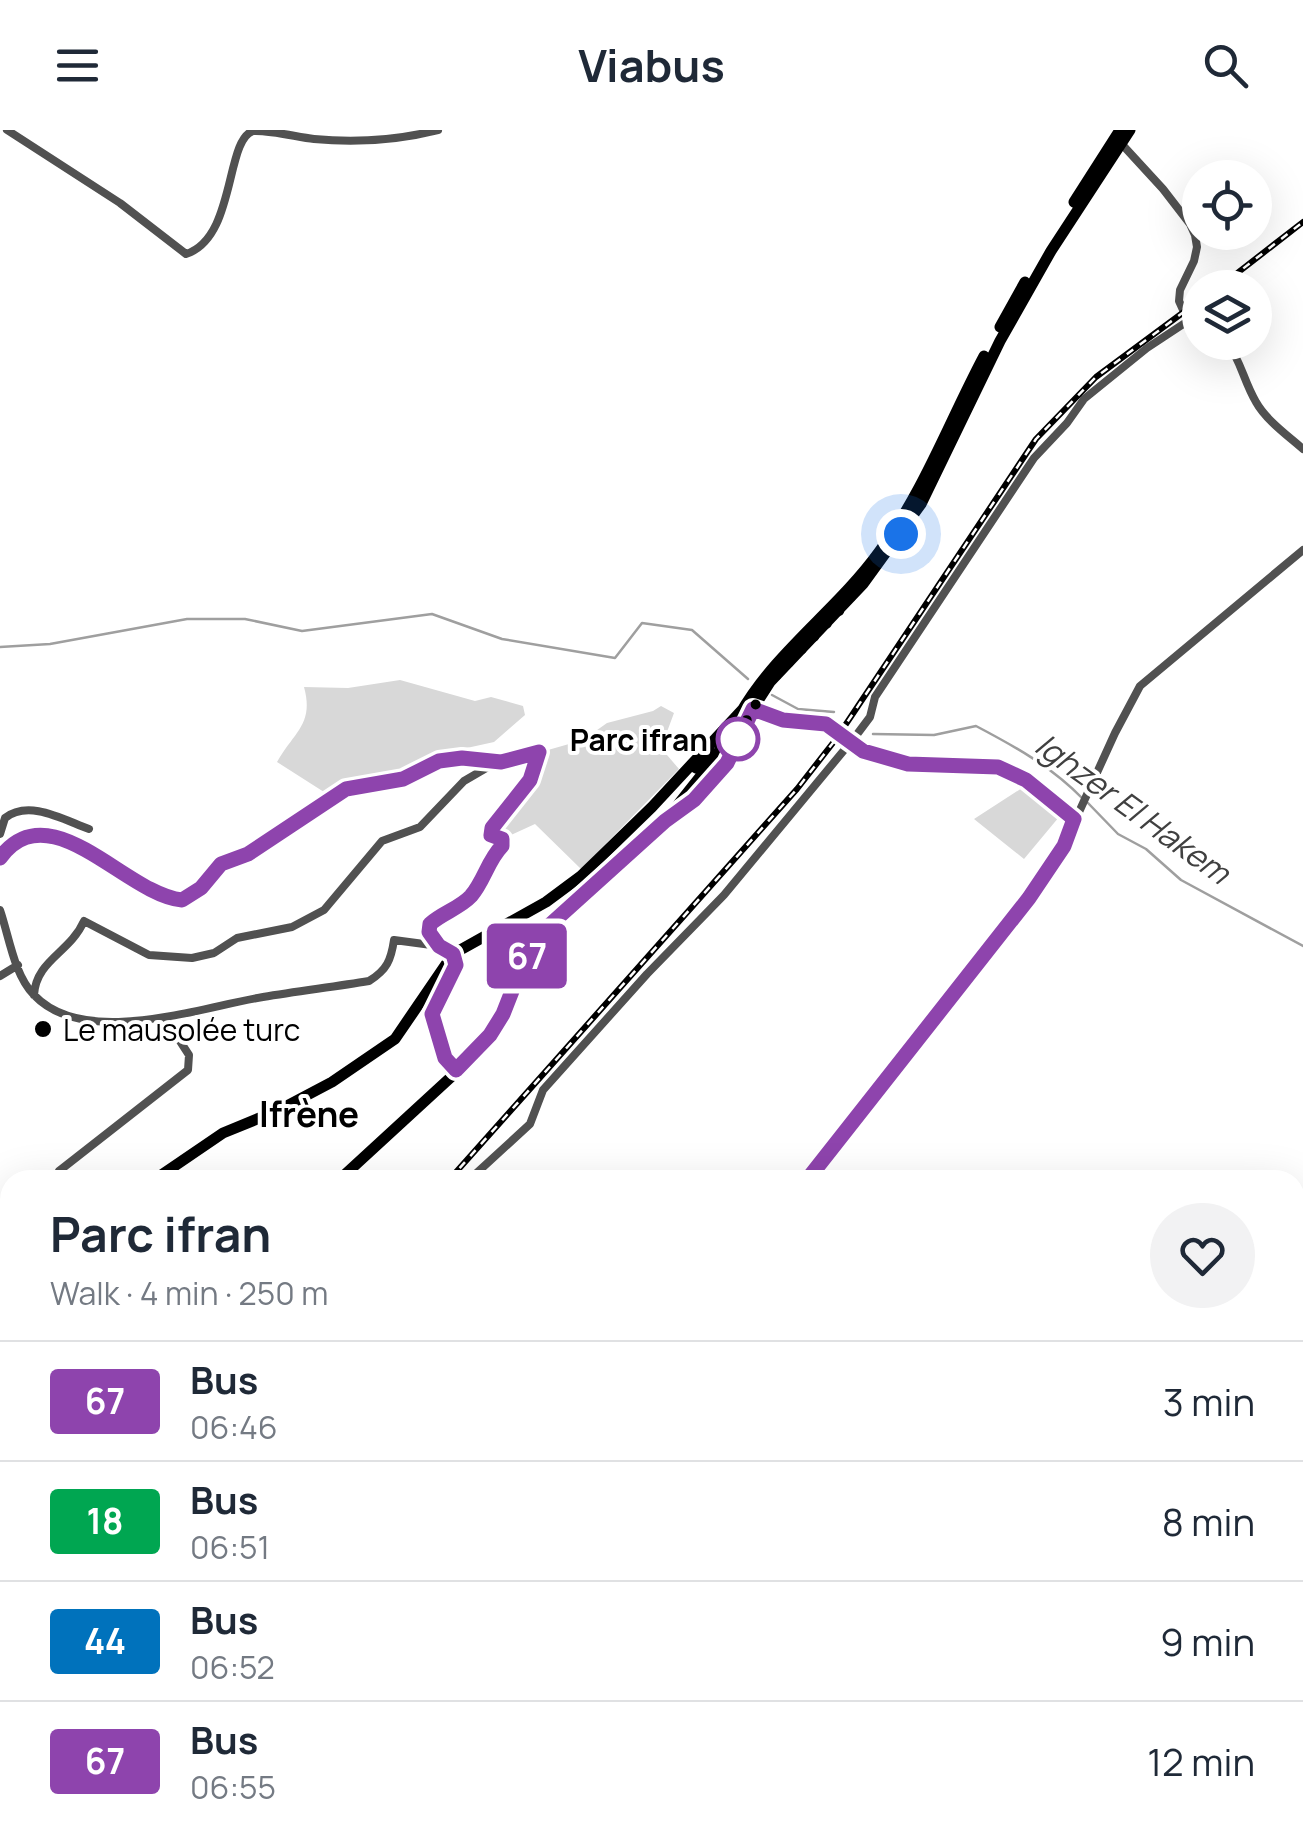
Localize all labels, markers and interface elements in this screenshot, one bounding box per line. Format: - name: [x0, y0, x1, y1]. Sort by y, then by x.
- text: Viabus: [578, 34, 725, 96]
- icon: menu: [50, 38, 105, 93]
- icon: search: [1198, 38, 1253, 93]
- map controls: [1182, 160, 1272, 360]
- button: locate: [1182, 160, 1272, 250]
- button: layers: [1182, 270, 1272, 360]
- your location: [876, 509, 926, 559]
- marker: Parc ifran: [717, 718, 759, 760]
- place label: Parc ifran: [570, 719, 708, 760]
- water label: Ighzer El Hakem: [1027, 722, 1241, 895]
- line badge: 67: [482, 924, 572, 988]
- text: 67: [507, 932, 547, 980]
- place label: Le mausolée turc: [63, 1009, 300, 1050]
- marker: Le mausolée turc: [32, 1018, 54, 1040]
- district label: Ifrène: [259, 1090, 359, 1138]
- text: Parc ifran: [50, 1201, 271, 1266]
- button: heart: [1150, 1203, 1255, 1308]
- text: Walk · 4 min · 250 m: [50, 1271, 328, 1315]
- text: Bus: [190, 1353, 258, 1405]
- text: 3 min: [1163, 1375, 1255, 1427]
- text: 67: [85, 1377, 125, 1425]
- text: 06:46: [190, 1405, 278, 1449]
- text: Bus: [190, 1473, 258, 1525]
- text: 8 min: [1162, 1495, 1255, 1547]
- text: 18: [87, 1497, 123, 1545]
- text: 06:51: [190, 1525, 270, 1569]
- text: Bus: [190, 1593, 258, 1645]
- text: 9 min: [1160, 1615, 1255, 1667]
- text: 44: [84, 1617, 126, 1665]
- text: 06:52: [190, 1645, 275, 1689]
- text: Bus: [190, 1713, 258, 1765]
- text: 12 min: [1147, 1735, 1255, 1787]
- text: 67: [85, 1737, 125, 1785]
- text: 06:55: [190, 1765, 276, 1809]

